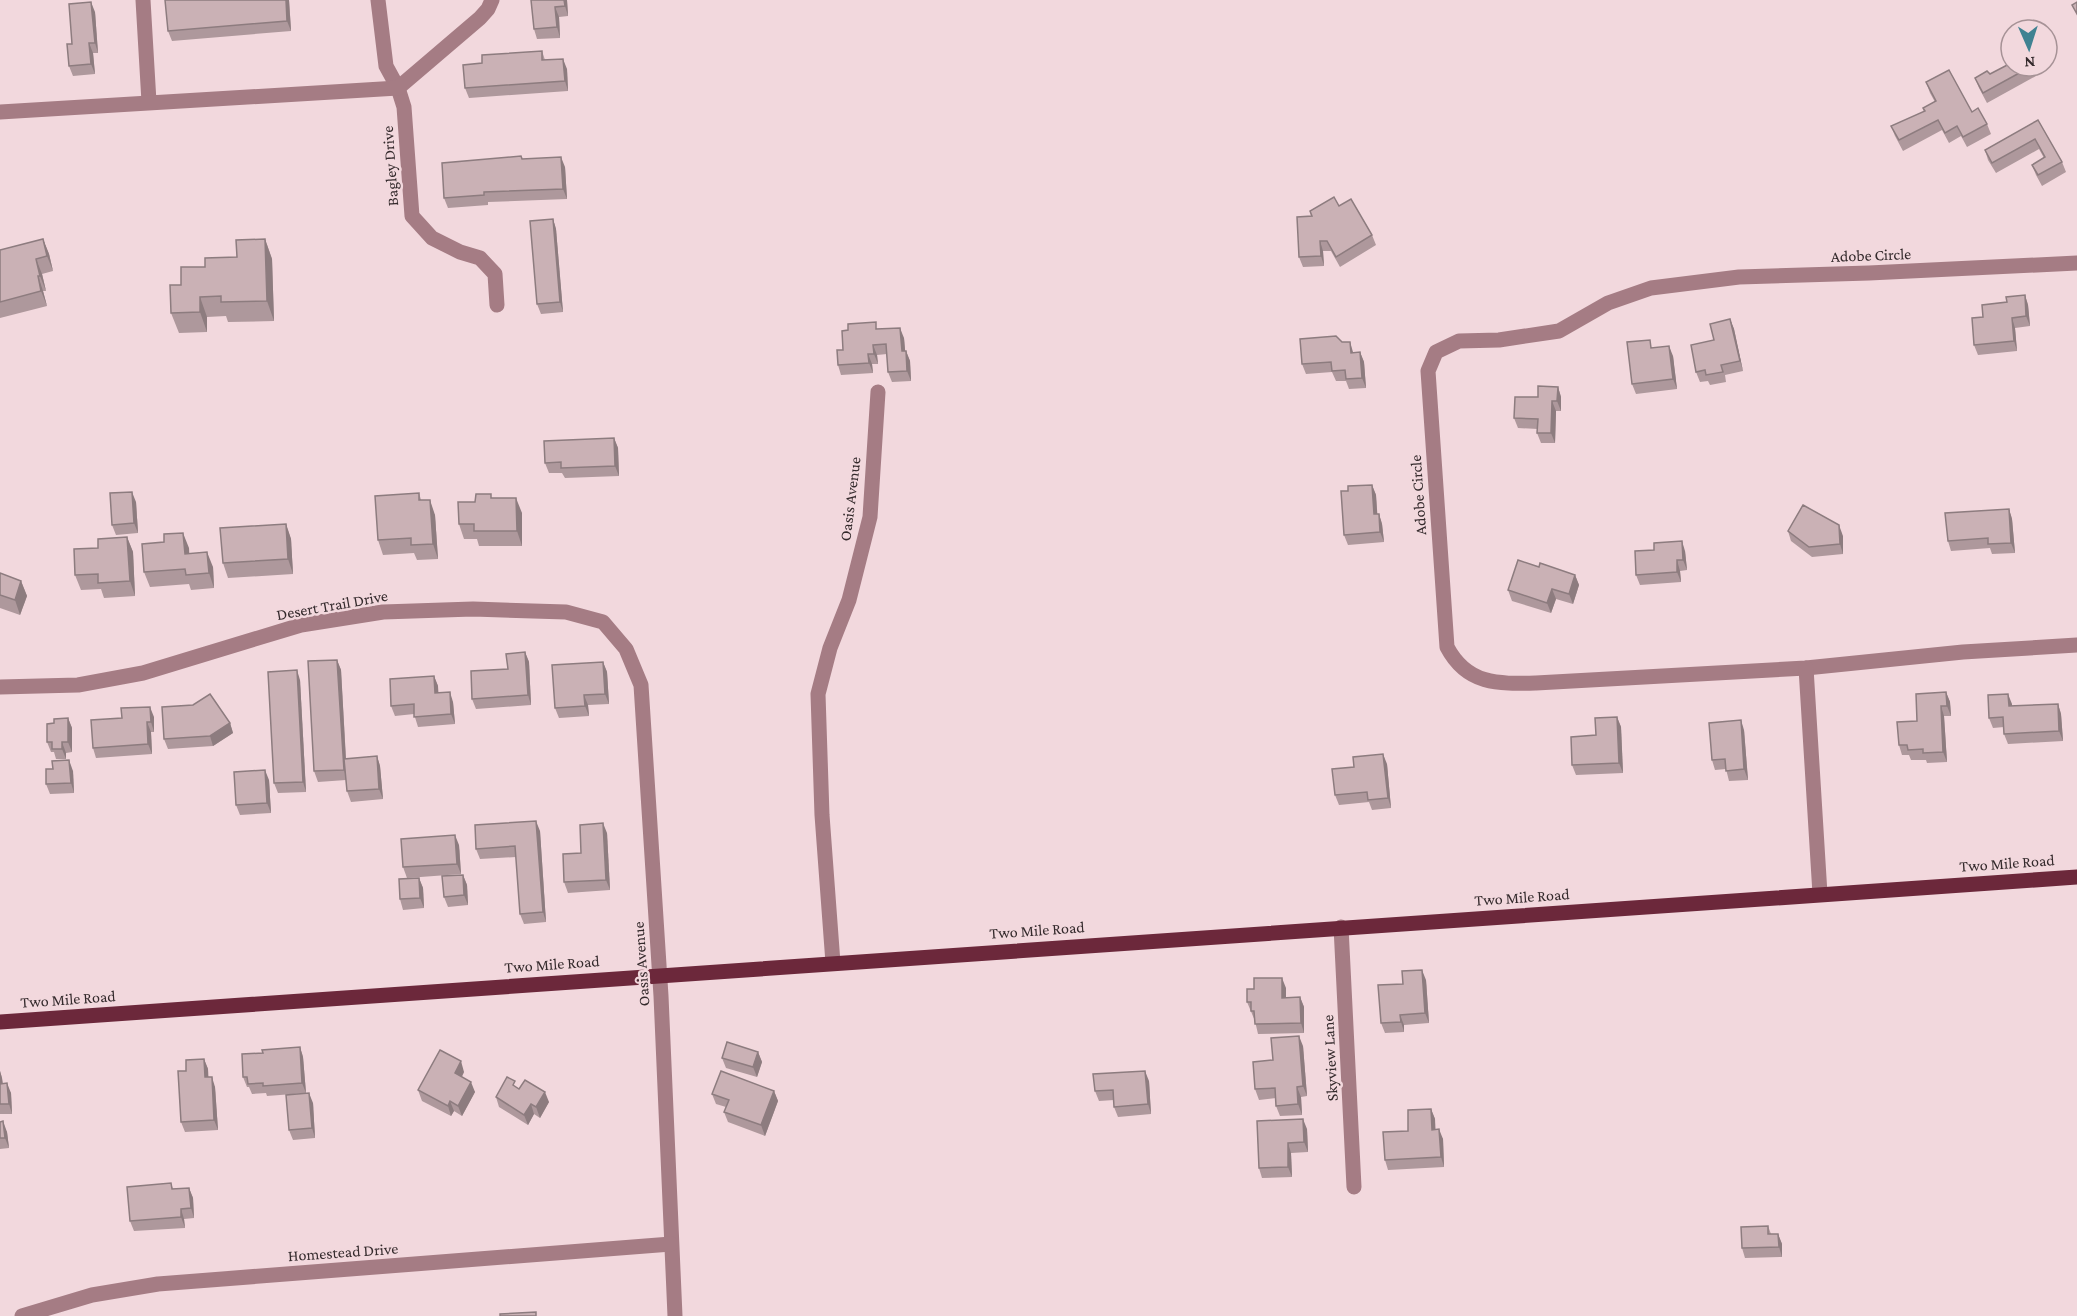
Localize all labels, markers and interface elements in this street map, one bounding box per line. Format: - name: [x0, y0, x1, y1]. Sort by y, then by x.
- north arrow: [1999, 18, 2059, 78]
- text: N: [2024, 54, 2036, 71]
- street label: Bagley Drive: [379, 125, 402, 207]
- street label: Adobe Circle: [1830, 245, 1912, 265]
- street label: Adobe Circle: [1407, 454, 1429, 536]
- street label: Oasis Avenue: [836, 456, 864, 542]
- street label: Desert Trail Drive: [275, 587, 389, 623]
- street label: Two Mile Road: [1959, 851, 2056, 875]
- street label: Two Mile Road: [1474, 885, 1571, 909]
- street label: Two Mile Road: [989, 918, 1086, 942]
- street label: Oasis Avenue: [630, 921, 652, 1007]
- street label: Two Mile Road: [504, 952, 601, 976]
- street label: Two Mile Road: [20, 987, 117, 1011]
- street label: Skyview Lane: [1319, 1014, 1342, 1102]
- street label: Homestead Drive: [287, 1240, 399, 1264]

